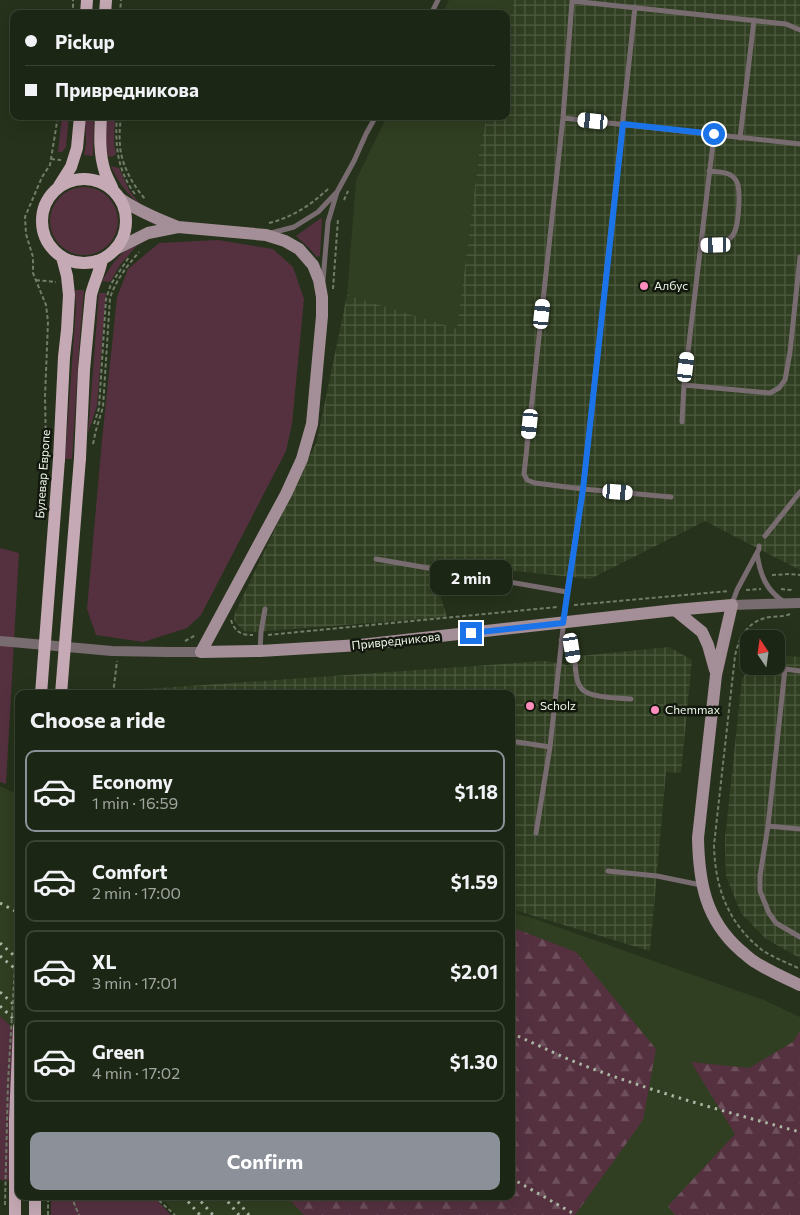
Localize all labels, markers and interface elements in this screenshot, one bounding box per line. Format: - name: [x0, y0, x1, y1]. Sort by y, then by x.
- text: Pickup: [55, 30, 115, 53]
- text: Привредникова: [55, 78, 199, 101]
- car: [577, 112, 608, 130]
- route start: [703, 123, 725, 145]
- car: [700, 237, 731, 253]
- place label: Албус: [654, 278, 688, 292]
- marker: Албус: [638, 280, 650, 292]
- car: [532, 298, 551, 330]
- car: [676, 351, 695, 383]
- car: [520, 408, 539, 440]
- street label: Булевар Европе: [32, 429, 52, 519]
- car: [602, 483, 633, 501]
- callout: 2 min: [430, 560, 512, 596]
- text: 2 min: [451, 568, 491, 587]
- route end: [460, 622, 482, 644]
- street label: Привредникова: [351, 628, 441, 652]
- north arrow: [740, 630, 785, 675]
- map controls: [740, 630, 785, 675]
- car: [562, 632, 581, 664]
- place label: Scholz: [540, 698, 576, 712]
- marker: Scholz: [524, 700, 536, 712]
- place label: Chemmax: [665, 702, 721, 716]
- marker: Chemmax: [649, 704, 661, 716]
- text: Choose a ride: [30, 706, 165, 733]
- icon: car: [32, 769, 77, 814]
- text: Economy: [92, 770, 173, 793]
- text: $1.18: [455, 780, 498, 803]
- text: 1 min · 16:59: [92, 793, 178, 812]
- icon: car: [32, 859, 77, 904]
- text: Comfort: [92, 860, 168, 883]
- text: $1.59: [451, 870, 498, 893]
- text: 2 min · 17:00: [92, 883, 181, 902]
- icon: car: [32, 949, 77, 994]
- text: XL: [92, 950, 117, 973]
- text: $2.01: [450, 960, 498, 983]
- text: 3 min · 17:01: [92, 973, 178, 992]
- icon: car: [32, 1039, 77, 1084]
- text: Green: [92, 1040, 144, 1063]
- text: $1.30: [450, 1050, 498, 1073]
- text: 4 min · 17:02: [92, 1063, 180, 1082]
- button: Confirm: [30, 1132, 500, 1190]

